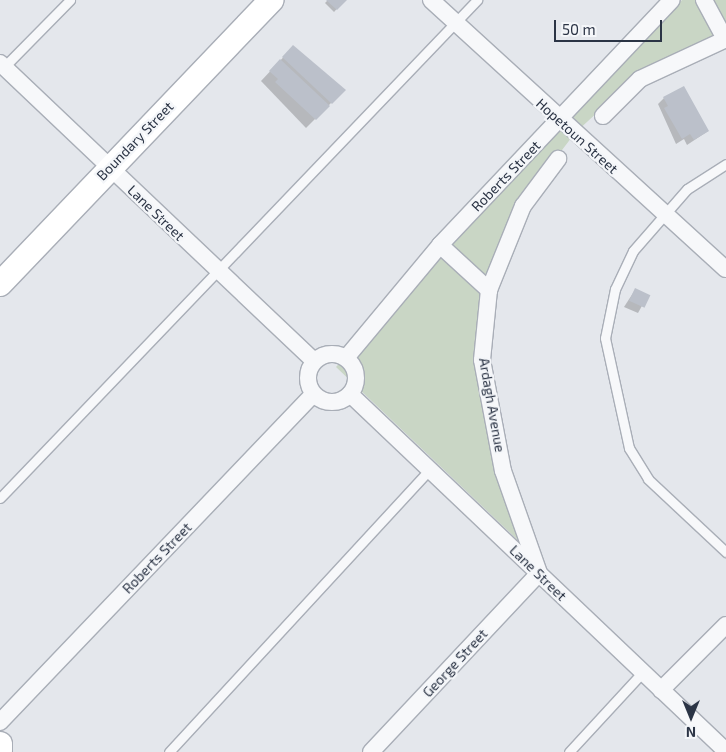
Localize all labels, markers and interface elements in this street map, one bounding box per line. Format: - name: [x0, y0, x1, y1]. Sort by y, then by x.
- scale bar: [556, 10, 664, 42]
- text: 50 m: [562, 20, 596, 38]
- street label: Hopetoun Street: [533, 95, 621, 177]
- street label: Boundary Street: [93, 98, 177, 184]
- street label: Roberts Street: [468, 137, 544, 215]
- street label: Lane Street: [124, 182, 188, 244]
- street label: Ardagh Avenue: [475, 356, 509, 454]
- street label: Roberts Street: [119, 519, 195, 597]
- street label: Lane Street: [506, 542, 570, 604]
- street label: George Street: [419, 625, 491, 701]
- north arrow: [666, 692, 716, 742]
- text: N: [686, 724, 696, 741]

